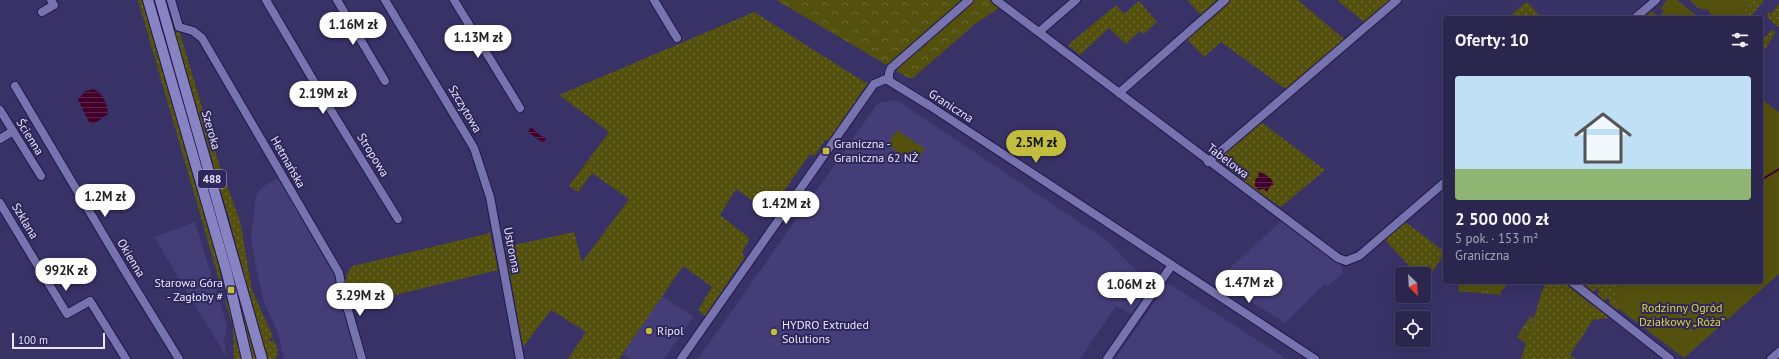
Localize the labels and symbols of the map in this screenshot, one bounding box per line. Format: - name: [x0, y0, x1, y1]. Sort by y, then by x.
- pin: 1.16M zł: [312, 12, 394, 46]
- pin: 1.13M zł: [437, 25, 519, 59]
- pin: 2.19M zł: [282, 81, 364, 115]
- street label: Szczytowa: [445, 82, 485, 135]
- street label: Graniczna: [926, 86, 976, 126]
- street label: Szeroka: [199, 109, 224, 151]
- street label: Ścienna: [13, 116, 47, 158]
- street label: Stropowa: [354, 130, 393, 179]
- pin: 2.5M zł: [999, 130, 1073, 164]
- street label: Hetmańska: [268, 133, 309, 190]
- place label: Graniczna - Graniczna 62 NŻ: [834, 136, 919, 165]
- street label: Tabelowa: [1204, 140, 1252, 181]
- marker: Graniczna - Graniczna 62 NŻ: [821, 146, 831, 156]
- road number: 488: [198, 170, 226, 188]
- pin: 1.2M zł: [68, 184, 142, 218]
- pin: 1.42M zł: [745, 191, 827, 225]
- street label: Szklana: [9, 200, 42, 242]
- street label: Ustronna: [501, 226, 524, 274]
- street label: Okienna: [114, 236, 149, 280]
- pin: 992K zł: [29, 258, 103, 292]
- north arrow: [1395, 267, 1431, 303]
- pin: 1.47M zł: [1208, 270, 1290, 304]
- pin: 1.06M zł: [1090, 272, 1172, 306]
- place label: Starowa Góra - Zagłoby #: [154, 275, 223, 304]
- pin: 3.29M zł: [319, 283, 401, 317]
- marker: Starowa Góra - Zagłoby #: [226, 285, 236, 295]
- park label: Rodzinny Ogród Działkowy „Róża”: [1639, 300, 1725, 329]
- place label: HYDRO Extruded Solutions: [782, 317, 869, 346]
- place label: Ripol: [657, 323, 684, 338]
- marker: Ripol: [644, 326, 654, 336]
- marker: HYDRO Extruded Solutions: [769, 327, 779, 337]
- scale bar: [12, 331, 105, 350]

